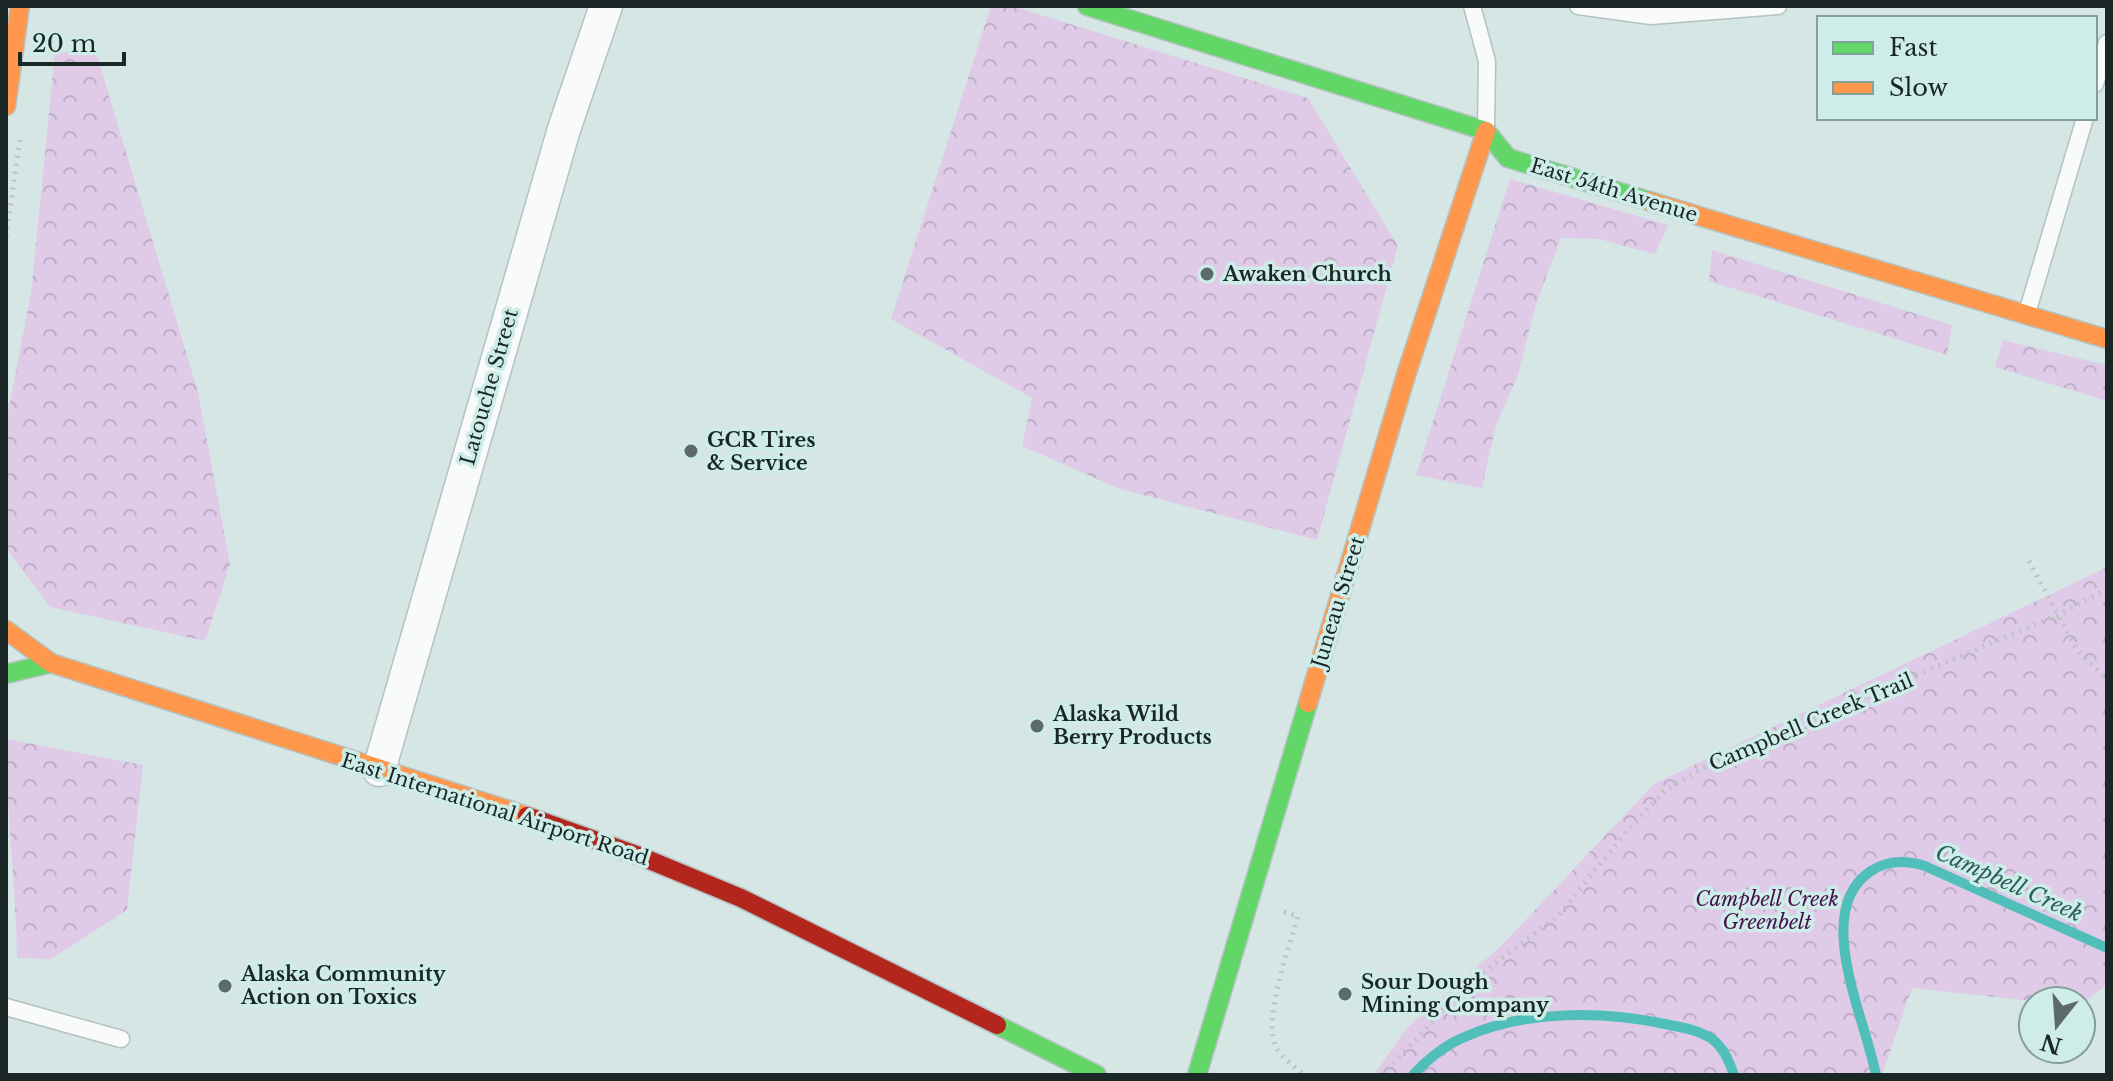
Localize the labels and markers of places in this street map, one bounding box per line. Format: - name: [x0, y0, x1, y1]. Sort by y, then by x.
- place label: Awaken Church: [1222, 262, 1393, 286]
- marker: Awaken Church: [1198, 265, 1216, 283]
- place label: GCR Tires & Service: [707, 428, 816, 475]
- marker: GCR Tires & Service: [682, 442, 700, 460]
- place label: Alaska Wild Berry Products: [1052, 702, 1212, 749]
- marker: Alaska Wild Berry Products: [1028, 717, 1046, 735]
- place label: Alaska Community Action on Toxics: [240, 962, 447, 1009]
- place label: Sour Dough Mining Company: [1361, 970, 1550, 1017]
- marker: Alaska Community Action on Toxics: [216, 977, 234, 995]
- marker: Sour Dough Mining Company: [1336, 985, 1354, 1003]

